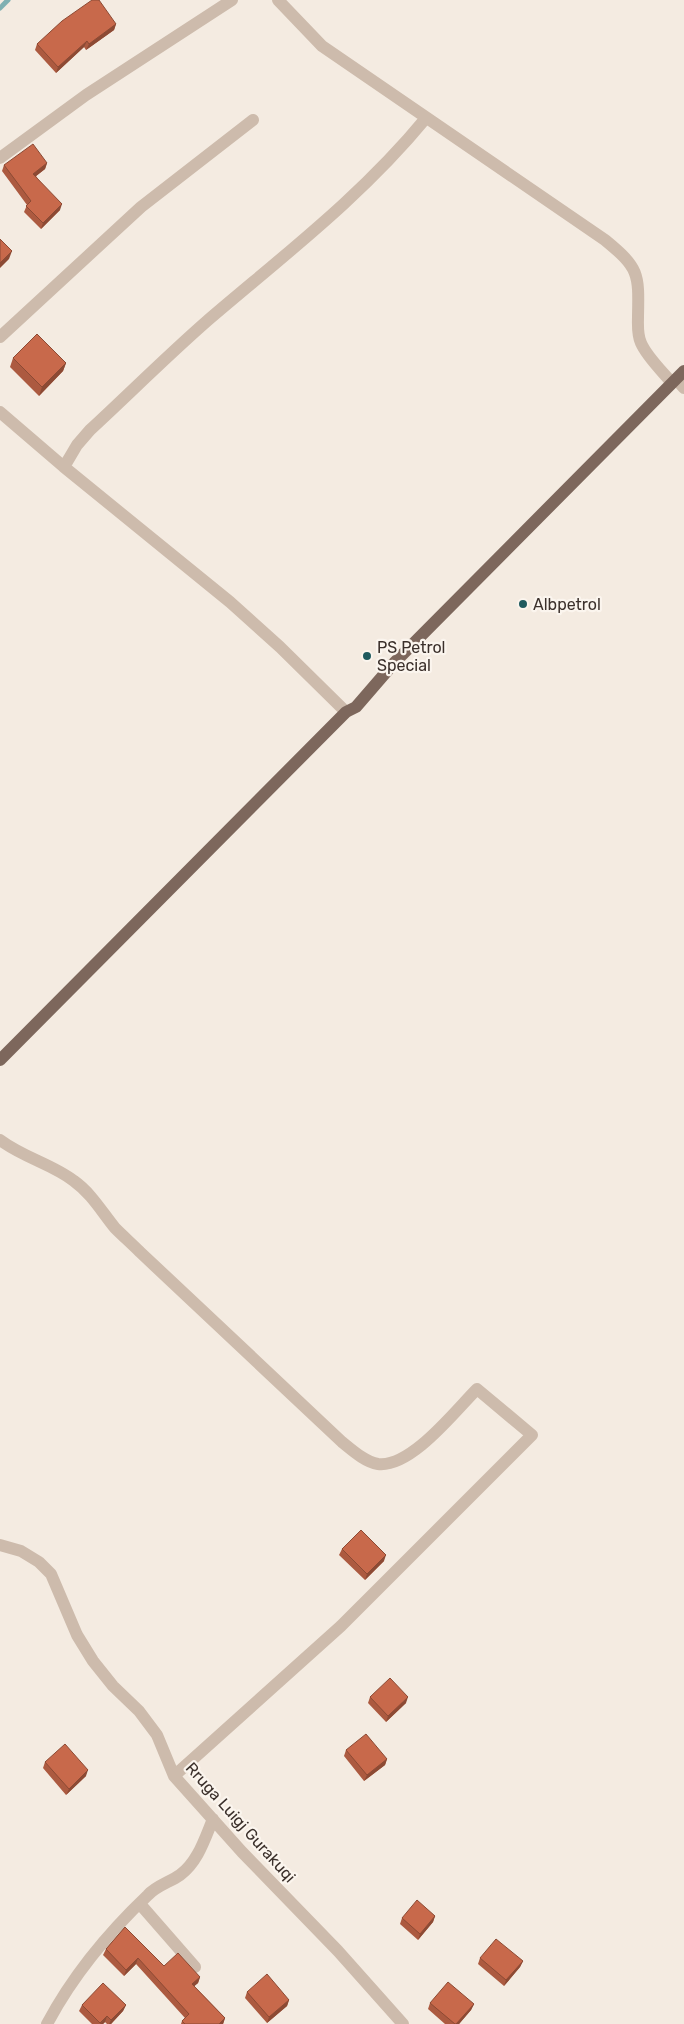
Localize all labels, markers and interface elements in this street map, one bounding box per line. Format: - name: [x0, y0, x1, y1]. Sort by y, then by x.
- place label: Albpetrol: [533, 595, 601, 614]
- marker: Albpetrol: [517, 598, 529, 610]
- place label: PS Petrol Special: [377, 638, 445, 675]
- marker: PS Petrol Special: [361, 650, 373, 662]
- street label: Rruga Luigj Gurakuqi: [182, 1758, 300, 1886]

